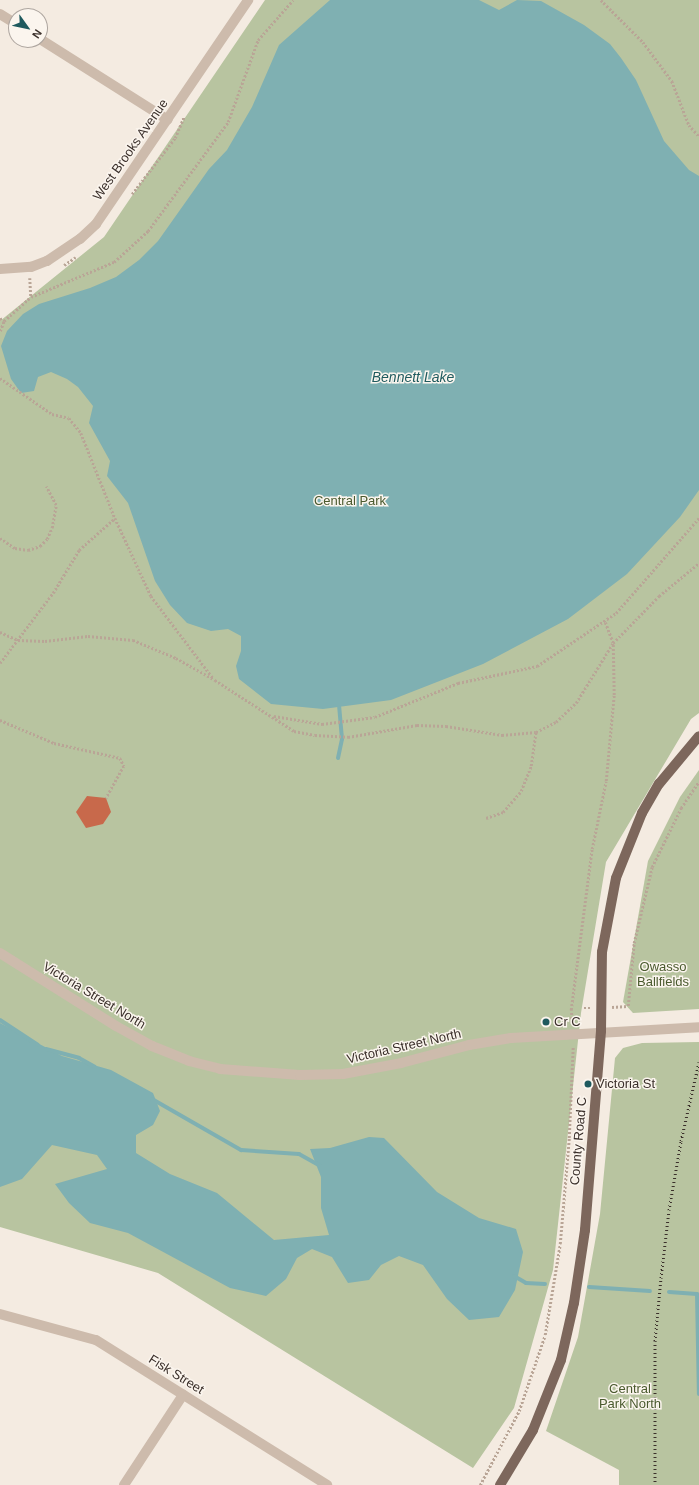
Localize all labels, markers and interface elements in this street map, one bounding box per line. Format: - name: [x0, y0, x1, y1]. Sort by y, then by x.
- north arrow: [8, 8, 48, 48]
- text: N: [30, 27, 44, 41]
- street label: West Brooks Avenue: [90, 96, 172, 204]
- water label: Bennett Lake: [372, 369, 454, 385]
- park label: Central Park: [314, 493, 386, 509]
- street label: Victoria Street North: [40, 959, 148, 1033]
- park label: Owasso Ballfields: [637, 960, 689, 991]
- place label: Cr C: [554, 1014, 581, 1030]
- marker: Cr C: [541, 1017, 551, 1027]
- street label: Victoria Street North: [345, 1026, 463, 1068]
- place label: Victoria St: [596, 1076, 655, 1092]
- marker: Victoria St: [583, 1079, 593, 1089]
- street label: County Road C: [567, 1096, 591, 1186]
- street label: Fisk Street: [146, 1352, 206, 1398]
- park label: Central Park North: [599, 1382, 661, 1413]

